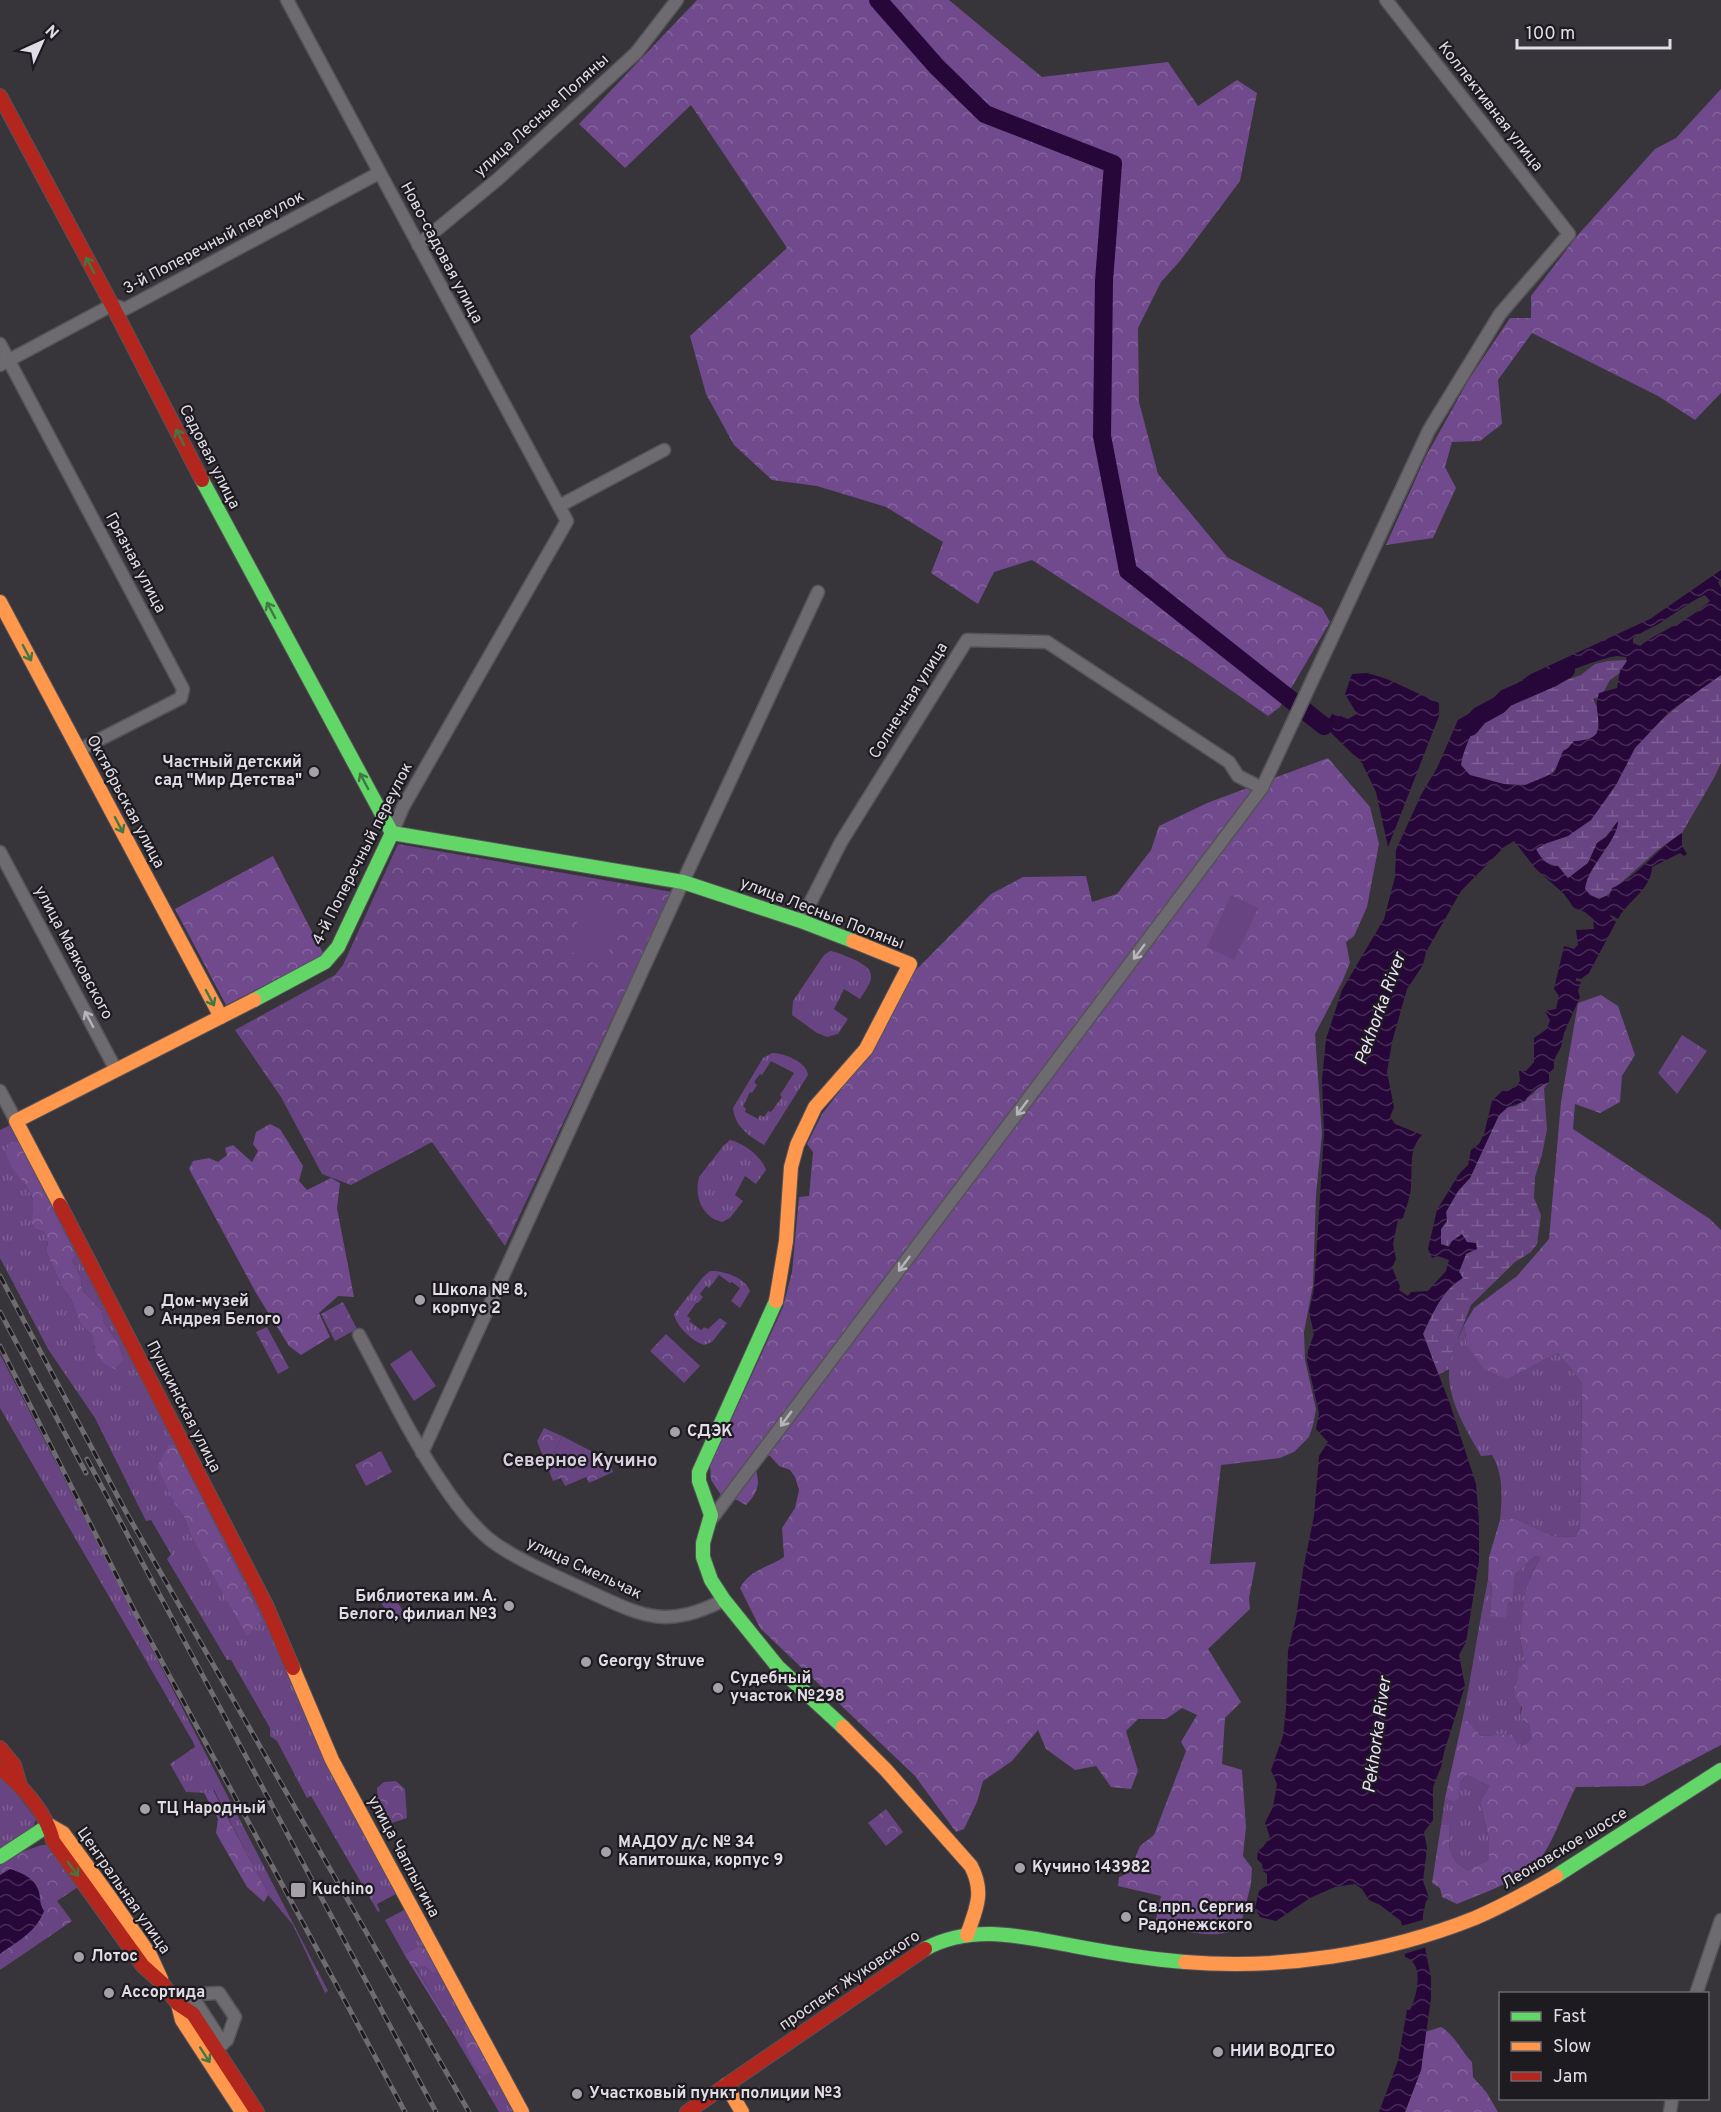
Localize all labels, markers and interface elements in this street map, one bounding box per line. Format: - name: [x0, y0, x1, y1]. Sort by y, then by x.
- north arrow: [12, 12, 72, 72]
- scale bar: [1517, 12, 1670, 50]
- text: N: [40, 22, 62, 44]
- text: 100 m: [1526, 23, 1575, 46]
- street label: Коллективная улица: [1433, 38, 1547, 176]
- street label: улица Лесные Поляны: [471, 50, 613, 182]
- street label: Ново-садовая улица: [395, 179, 487, 327]
- street label: 3-й Поперечный переулок: [120, 187, 308, 299]
- one-way arrow: [84, 256, 95, 274]
- street label: Садовая улица: [174, 401, 244, 513]
- one-way arrow: [174, 429, 186, 447]
- street label: Грязная улица: [100, 509, 170, 617]
- one-way arrow: [265, 602, 277, 619]
- street label: Солнечная улица: [865, 639, 953, 763]
- one-way arrow: [22, 644, 34, 662]
- street label: Октябрьская улица: [81, 732, 169, 872]
- place label: Частный детский сад "Мир Детства": [154, 753, 302, 791]
- street label: 4-й Поперечный переулок: [308, 759, 418, 949]
- marker: Частный детский сад "Мир Детства": [307, 765, 321, 779]
- one-way arrow: [358, 773, 369, 791]
- one-way arrow: [114, 816, 125, 834]
- street label: улица Лесные Поляны: [737, 873, 907, 955]
- street label: улица Маяковского: [29, 883, 117, 1023]
- one-way arrow: [1133, 944, 1145, 960]
- water label: Pekhorka River: [1350, 948, 1413, 1068]
- one-way arrow: [205, 988, 217, 1006]
- one-way arrow: [83, 1010, 94, 1028]
- one-way arrow: [1015, 1100, 1028, 1116]
- one-way arrow: [898, 1255, 911, 1271]
- place label: Школа № 8, корпус 2: [432, 1281, 527, 1319]
- place label: Дом-музей Андрея Белого: [161, 1292, 281, 1330]
- marker: Школа № 8, корпус 2: [413, 1293, 427, 1307]
- marker: Дом-музей Андрея Белого: [142, 1304, 156, 1318]
- street label: Пушкинская улица: [141, 1338, 225, 1476]
- one-way arrow: [780, 1411, 793, 1427]
- place label: СДЭК: [687, 1422, 733, 1442]
- marker: СДЭК: [668, 1425, 682, 1439]
- district label: Северное Кучино: [503, 1450, 657, 1473]
- street label: улица Смельчак: [523, 1534, 645, 1604]
- place label: Библиотека им. А. Белого, филиал №3: [339, 1587, 497, 1625]
- marker: Библиотека им. А. Белого, филиал №3: [502, 1599, 516, 1613]
- place label: Georgy Struve: [598, 1652, 705, 1672]
- marker: Georgy Struve: [579, 1655, 593, 1669]
- place label: Судебный участок №298: [730, 1669, 845, 1707]
- water label: Pekhorka River: [1358, 1673, 1398, 1795]
- marker: Судебный участок №298: [711, 1681, 725, 1695]
- street label: улица Чаплыгина: [362, 1793, 444, 1921]
- place label: ТЦ Народный: [157, 1799, 266, 1819]
- marker: ТЦ Народный: [138, 1802, 152, 1816]
- street label: Леоновское шоссе: [1499, 1804, 1631, 1894]
- street label: Центральная улица: [72, 1824, 174, 1958]
- place label: МАДОУ д/с № 34 Капитошка, корпус 9: [618, 1833, 783, 1871]
- marker: МАДОУ д/с № 34 Капитошка, корпус 9: [599, 1845, 613, 1859]
- place label: Кучино 143982: [1032, 1858, 1150, 1878]
- one-way arrow: [67, 1860, 79, 1876]
- marker: Кучино 143982: [1013, 1861, 1027, 1875]
- place label: Kuchino: [312, 1880, 374, 1900]
- marker: Kuchino: [289, 1881, 307, 1899]
- place label: Св.прп. Сергия Радонежского: [1138, 1898, 1254, 1936]
- marker: Св.прп. Сергия Радонежского: [1119, 1910, 1133, 1924]
- street label: проспект Жуковского: [776, 1926, 924, 2036]
- place label: Лотос: [91, 1947, 138, 1967]
- marker: Лотос: [72, 1950, 86, 1964]
- place label: Ассортида: [121, 1983, 205, 2003]
- marker: Ассортида: [102, 1986, 116, 2000]
- legend: [1499, 1992, 1709, 2100]
- text: Fast: [1553, 2006, 1586, 2029]
- text: Slow: [1553, 2036, 1591, 2059]
- place label: НИИ ВОДГЕО: [1230, 2042, 1335, 2062]
- marker: НИИ ВОДГЕО: [1211, 2045, 1225, 2059]
- one-way arrow: [199, 2046, 211, 2063]
- text: Jam: [1553, 2066, 1588, 2089]
- place label: Участковый пункт полиции №3: [589, 2084, 842, 2104]
- marker: Участковый пункт полиции №3: [570, 2087, 584, 2101]

